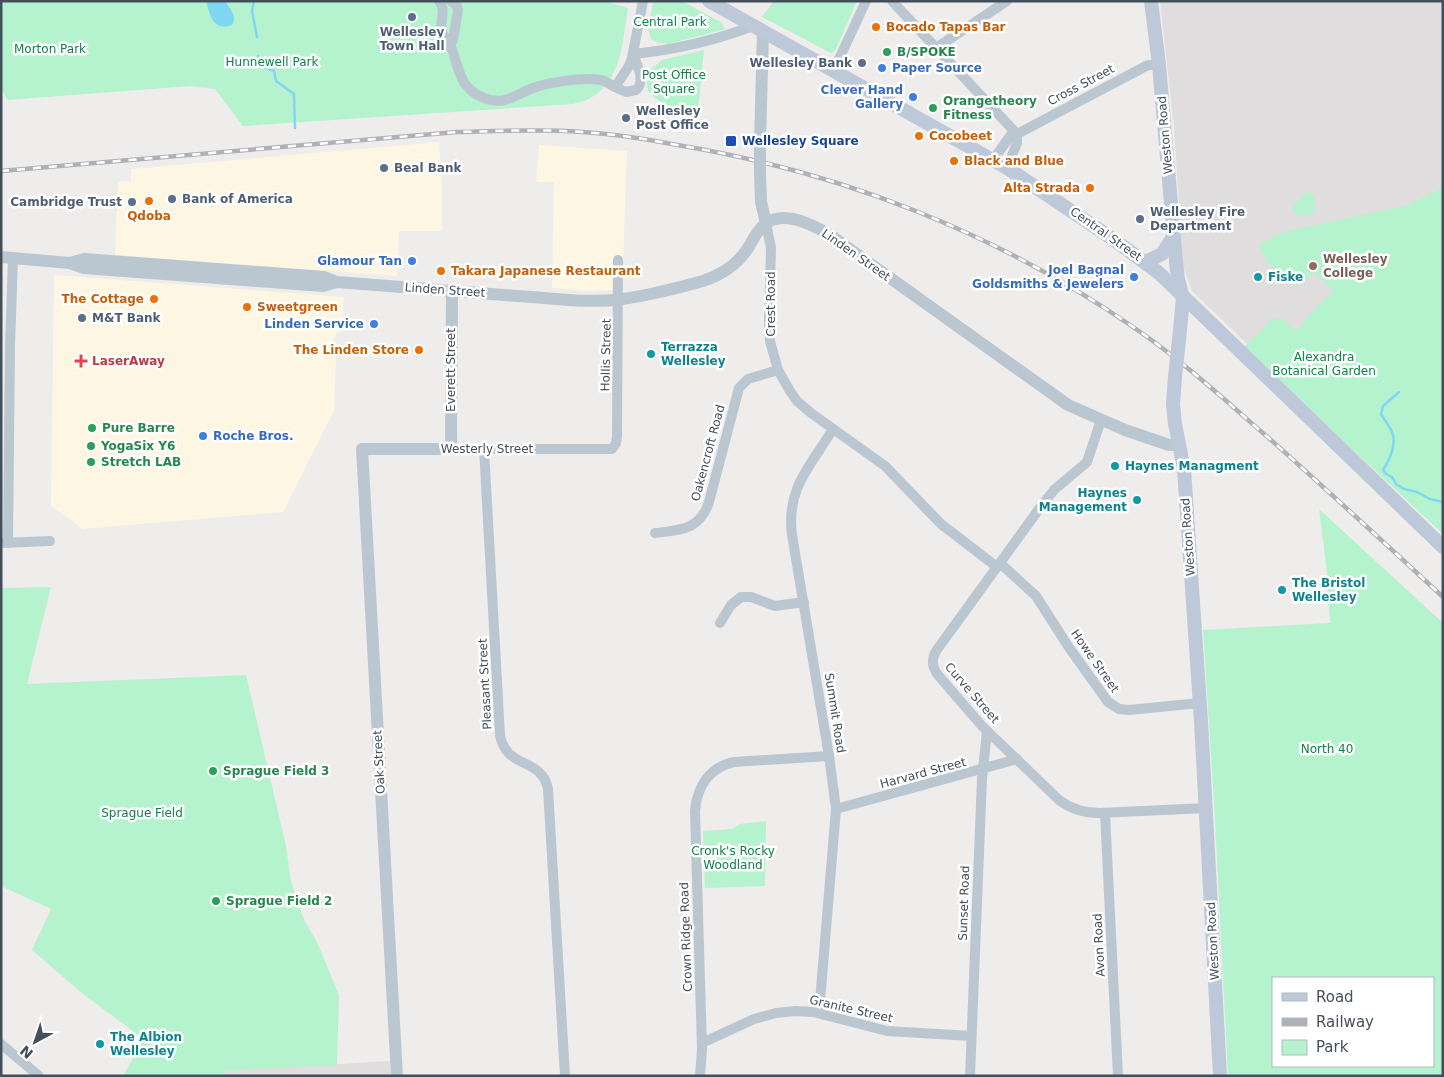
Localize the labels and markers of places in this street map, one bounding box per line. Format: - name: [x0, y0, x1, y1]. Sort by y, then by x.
- marker: Wellesley Town Hall: [406, 11, 418, 23]
- place label: Bocado Tapas Bar: [886, 20, 1006, 34]
- marker: Bocado Tapas Bar: [870, 21, 882, 33]
- place label: Wellesley Town Hall: [379, 25, 445, 53]
- place label: B/SPOKE: [897, 45, 956, 59]
- marker: B/SPOKE: [881, 46, 893, 58]
- place label: Wellesley Bank: [750, 56, 853, 70]
- marker: Wellesley Bank: [856, 57, 868, 69]
- place label: Paper Source: [892, 61, 982, 75]
- marker: Paper Source: [876, 62, 888, 74]
- place label: Clever Hand Gallery: [821, 83, 903, 111]
- marker: Clever Hand Gallery: [907, 91, 919, 103]
- place label: Orangetheory Fitness: [943, 94, 1037, 122]
- marker: Orangetheory Fitness: [927, 102, 939, 114]
- place label: Wellesley Post Office: [636, 104, 709, 132]
- marker: Wellesley Post Office: [620, 112, 632, 124]
- place label: Cocobeet: [929, 129, 992, 143]
- marker: Cocobeet: [913, 130, 925, 142]
- marker: Wellesley Square: [724, 134, 738, 148]
- place label: Wellesley Square: [742, 134, 859, 148]
- place label: Black and Blue: [964, 154, 1064, 168]
- marker: Black and Blue: [948, 155, 960, 167]
- place label: Beal Bank: [394, 161, 462, 175]
- marker: Beal Bank: [378, 162, 390, 174]
- place label: Alta Strada: [1004, 181, 1080, 195]
- marker: Alta Strada: [1084, 182, 1096, 194]
- place label: Bank of America: [182, 192, 293, 206]
- marker: Bank of America: [166, 193, 178, 205]
- place label: Cambridge Trust: [10, 195, 122, 209]
- marker: Qdoba: [143, 195, 155, 207]
- marker: Cambridge Trust: [126, 196, 138, 208]
- place label: Wellesley Fire Department: [1150, 205, 1245, 233]
- place label: Qdoba: [127, 209, 171, 223]
- marker: Wellesley Fire Department: [1134, 213, 1146, 225]
- place label: Wellesley College: [1323, 252, 1388, 280]
- place label: Glamour Tan: [317, 254, 402, 268]
- marker: Glamour Tan: [406, 255, 418, 267]
- marker: Wellesley College: [1307, 260, 1319, 272]
- place label: Joel Bagnal Goldsmiths & Jewelers: [972, 263, 1124, 291]
- place label: Takara Japanese Restaurant: [451, 264, 641, 278]
- marker: Takara Japanese Restaurant: [435, 265, 447, 277]
- place label: Fiske: [1268, 270, 1303, 284]
- marker: Joel Bagnal Goldsmiths & Jewelers: [1128, 271, 1140, 283]
- marker: Fiske: [1252, 271, 1264, 283]
- place label: The Cottage: [62, 292, 144, 306]
- marker: The Cottage: [148, 293, 160, 305]
- place label: Sweetgreen: [257, 300, 338, 314]
- marker: Sweetgreen: [241, 301, 253, 313]
- place label: M&T Bank: [92, 311, 162, 325]
- marker: M&T Bank: [76, 312, 88, 324]
- place label: Linden Service: [264, 317, 364, 331]
- marker: Linden Service: [368, 318, 380, 330]
- place label: Terrazza Wellesley: [661, 340, 726, 368]
- place label: The Linden Store: [294, 343, 409, 357]
- marker: The Linden Store: [413, 344, 425, 356]
- marker: Terrazza Wellesley: [645, 348, 657, 360]
- marker: LaserAway: [74, 354, 88, 368]
- place label: LaserAway: [92, 354, 165, 368]
- place label: Pure Barre: [102, 421, 175, 435]
- marker: Pure Barre: [86, 422, 98, 434]
- place label: Roche Bros.: [213, 429, 293, 443]
- marker: Roche Bros.: [197, 430, 209, 442]
- place label: YogaSix Y6: [100, 439, 175, 453]
- marker: YogaSix Y6: [85, 440, 97, 452]
- place label: Stretch LAB: [101, 455, 181, 469]
- marker: Stretch LAB: [85, 456, 97, 468]
- place label: Haynes Managment: [1125, 459, 1259, 473]
- marker: Haynes Managment: [1109, 460, 1121, 472]
- place label: Haynes Management: [1039, 486, 1127, 514]
- marker: Haynes Management: [1131, 494, 1143, 506]
- place label: The Bristol Wellesley: [1292, 576, 1365, 604]
- marker: The Bristol Wellesley: [1276, 584, 1288, 596]
- place label: Sprague Field 3: [223, 764, 329, 778]
- marker: Sprague Field 3: [207, 765, 219, 777]
- place label: Sprague Field 2: [226, 894, 332, 908]
- marker: Sprague Field 2: [210, 895, 222, 907]
- place label: The Albion Wellesley: [110, 1030, 182, 1058]
- marker: The Albion Wellesley: [94, 1038, 106, 1050]

